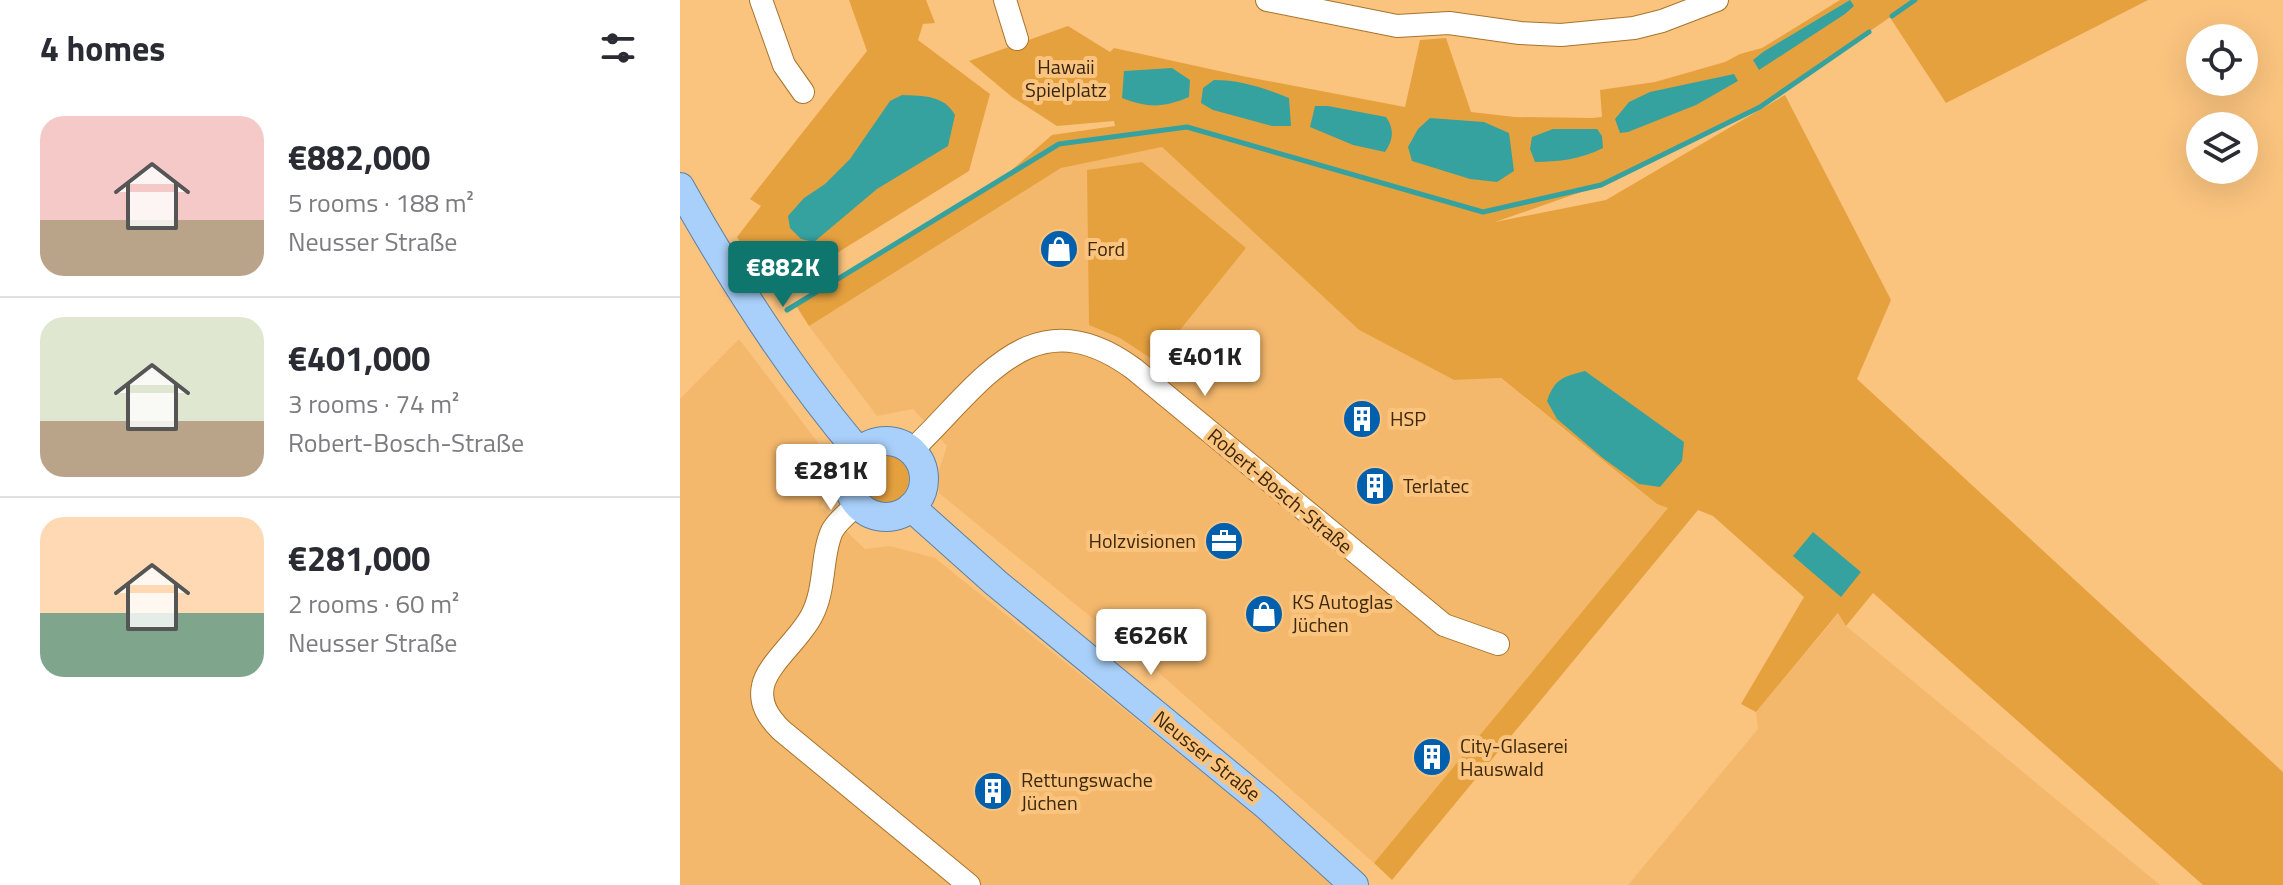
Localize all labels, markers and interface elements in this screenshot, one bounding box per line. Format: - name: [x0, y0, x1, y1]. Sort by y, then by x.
- text: 4 homes: [40, 22, 165, 74]
- map controls: [2186, 24, 2258, 184]
- button: locate: [2186, 24, 2258, 96]
- icon: filters: [596, 26, 640, 70]
- park label: Hawaii Spielplatz: [1025, 51, 1107, 105]
- button: layers: [2186, 112, 2258, 184]
- text: €882,000: [288, 131, 430, 183]
- icon: home: [104, 148, 200, 244]
- text: 5 rooms · 188 m²: [288, 183, 474, 222]
- text: Neusser Straße: [288, 222, 457, 261]
- shop icon: Ford: [1038, 228, 1080, 270]
- place label: Ford: [1087, 233, 1125, 264]
- pin: €882K: [727, 241, 839, 309]
- text: €882K: [746, 247, 820, 286]
- pin: €401K: [1149, 330, 1261, 398]
- text: €401,000: [288, 332, 430, 384]
- text: €401K: [1168, 336, 1242, 375]
- icon: home: [104, 349, 200, 445]
- text: 3 rooms · 74 m²: [288, 384, 459, 423]
- building icon: HSP: [1341, 398, 1383, 440]
- place label: HSP: [1390, 403, 1426, 434]
- street label: Robert-Bosch-Straße: [1201, 420, 1360, 561]
- text: Robert-Bosch-Straße: [288, 423, 524, 462]
- pin: €281K: [775, 444, 887, 512]
- text: €281K: [794, 450, 868, 489]
- building icon: Terlatec: [1354, 465, 1396, 507]
- place label: Terlatec: [1403, 470, 1469, 501]
- office icon: Holzvisionen: [1203, 520, 1245, 562]
- place label: Holzvisionen: [1089, 525, 1196, 556]
- text: €281,000: [288, 532, 430, 584]
- icon: home: [104, 549, 200, 645]
- text: 2 rooms · 60 m²: [288, 584, 459, 623]
- place label: KS Autoglas Jüchen: [1292, 586, 1393, 640]
- shop icon: KS Autoglas Jüchen: [1243, 593, 1285, 635]
- pin: €626K: [1095, 609, 1207, 677]
- text: €626K: [1114, 615, 1188, 654]
- text: Neusser Straße: [288, 623, 457, 662]
- street label: Neusser Straße: [1147, 703, 1268, 809]
- place label: City-Glaserei Hauswald: [1460, 730, 1568, 784]
- building icon: City-Glaserei Hauswald: [1411, 736, 1453, 778]
- place label: Rettungswache Jüchen: [1021, 764, 1153, 818]
- building icon: Rettungswache Jüchen: [972, 770, 1014, 812]

